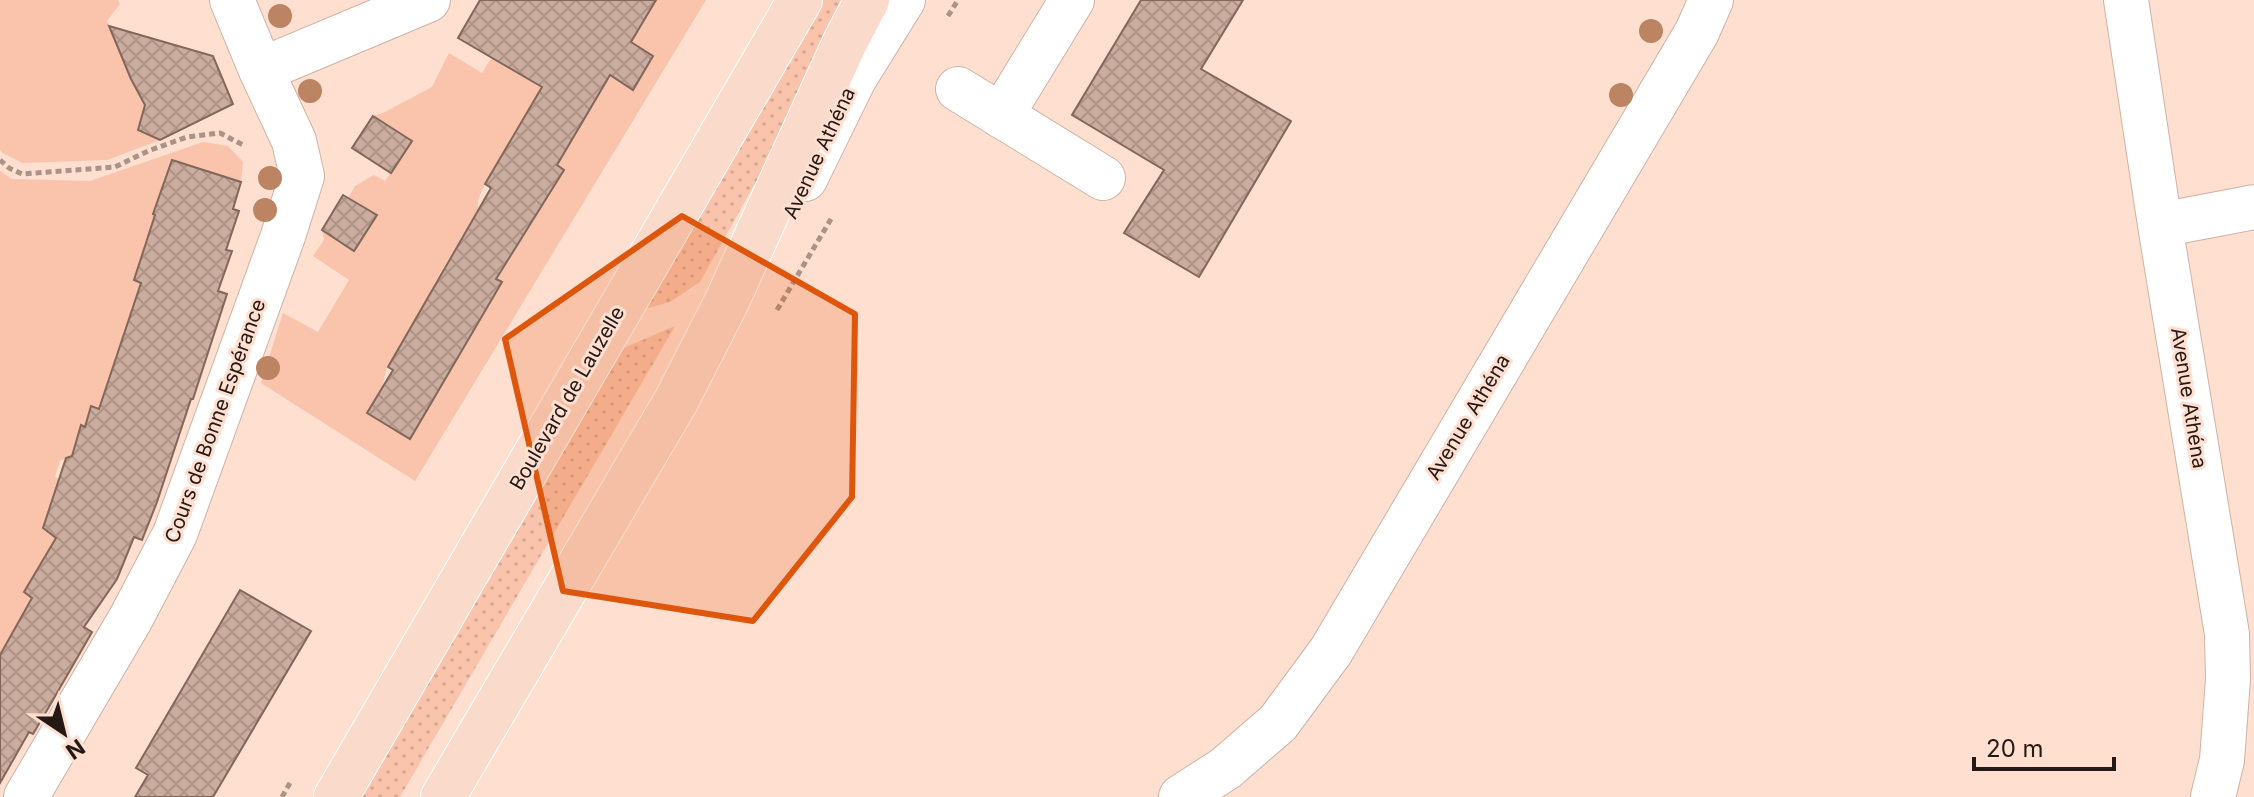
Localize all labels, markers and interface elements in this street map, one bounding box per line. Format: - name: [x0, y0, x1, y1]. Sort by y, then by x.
- street label: Avenue Athéna: [778, 83, 860, 223]
- street label: Cours de Bonne Espérance: [160, 296, 270, 546]
- street label: Boulevard de Lauzelle: [505, 302, 629, 494]
- street label: Avenue Athéna: [2166, 326, 2212, 470]
- street label: Avenue Athéna: [1421, 350, 1515, 484]
- north arrow: [24, 693, 104, 773]
- scale bar: [1974, 721, 2114, 771]
- text: N: [61, 734, 90, 765]
- text: 20 m: [1986, 734, 2044, 763]

